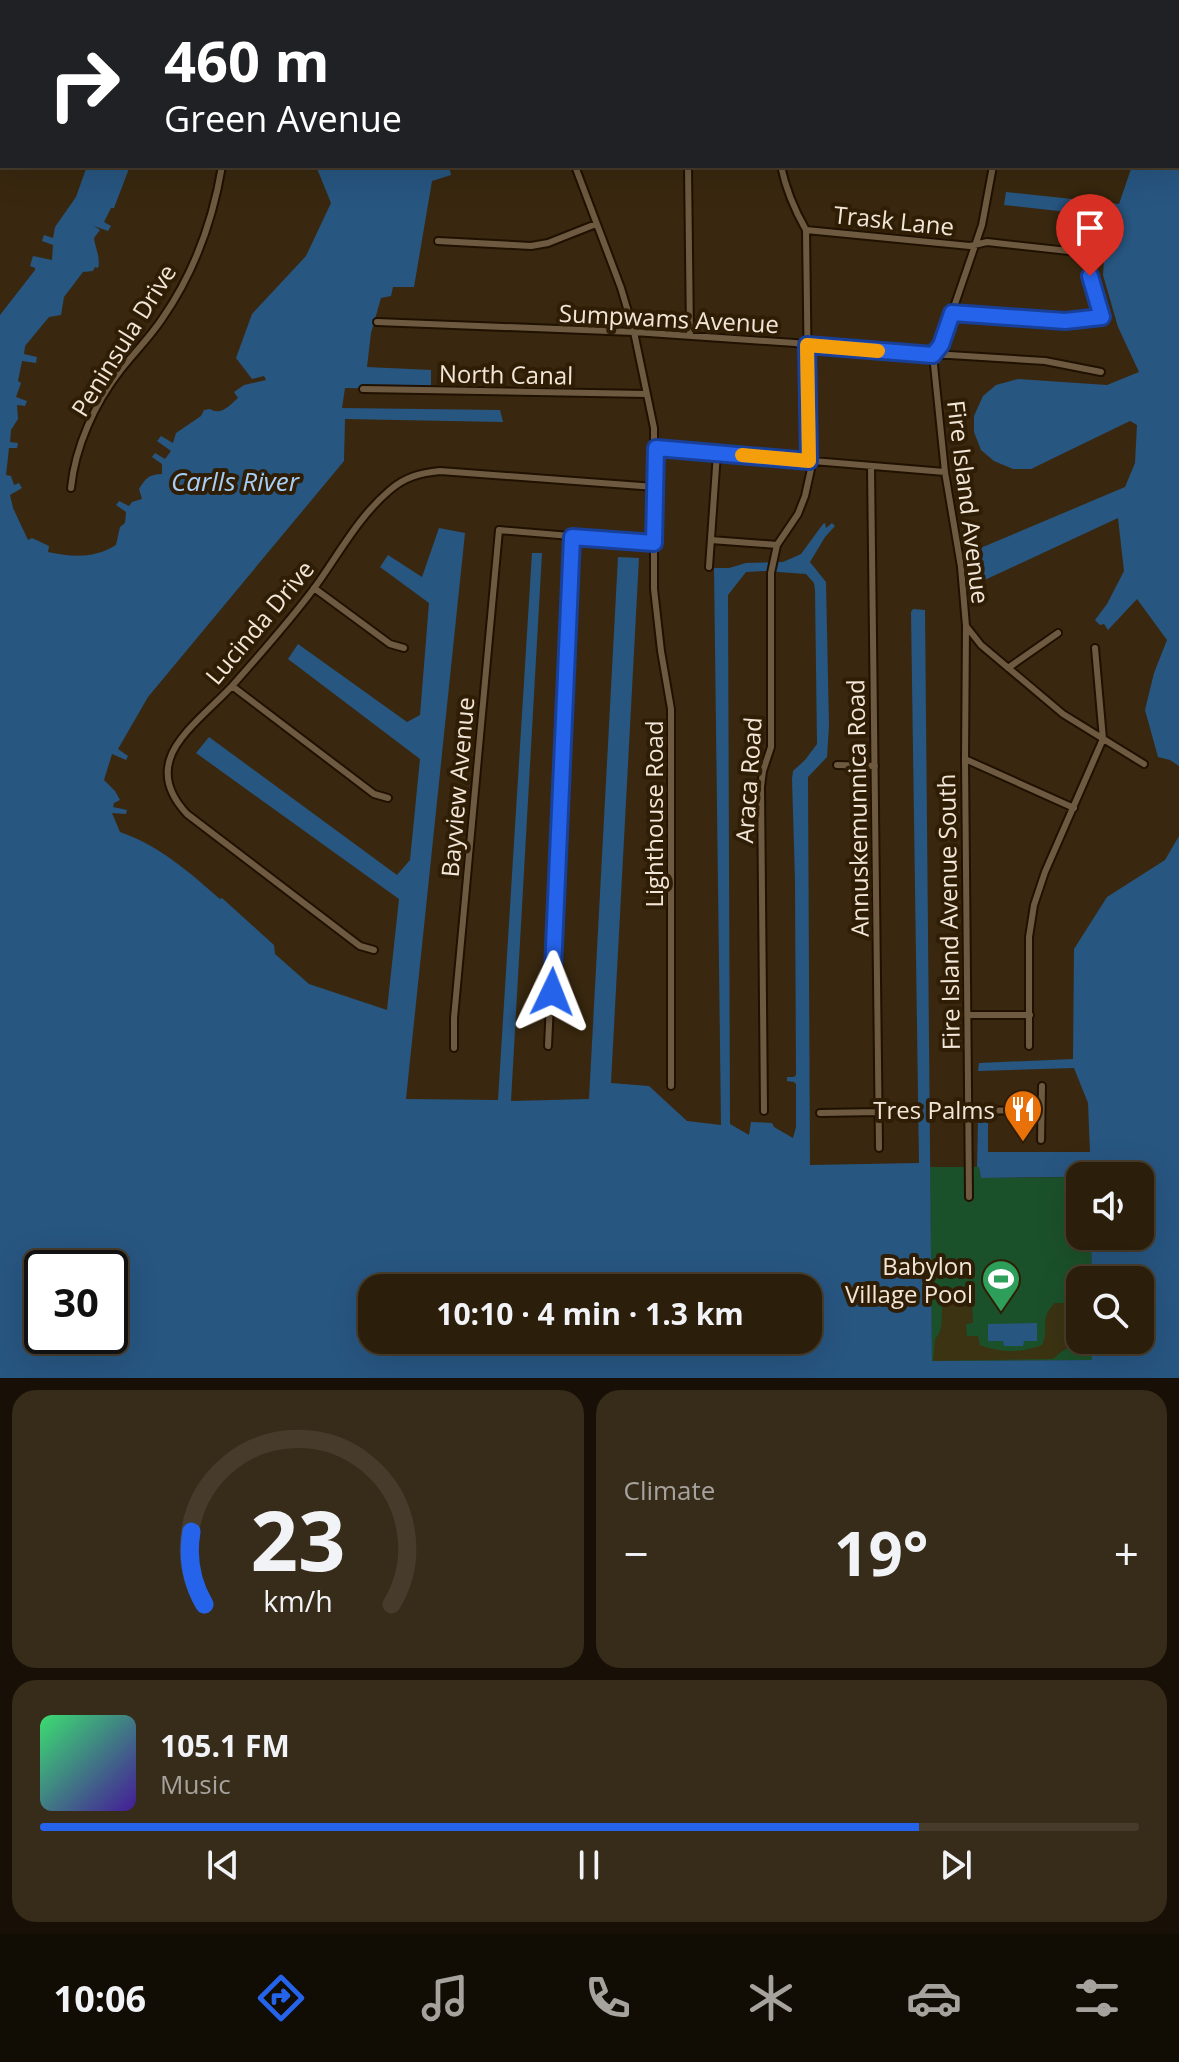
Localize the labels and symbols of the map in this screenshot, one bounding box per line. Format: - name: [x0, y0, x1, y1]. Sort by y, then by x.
- pin: [1056, 194, 1124, 276]
- street label: Trask Lane: [832, 197, 956, 243]
- street label: Peninsula Drive: [63, 257, 183, 423]
- street label: Sumpwams Avenue: [558, 296, 780, 340]
- street label: North Canal: [439, 356, 573, 392]
- street label: Fire Island Avenue: [940, 398, 998, 606]
- water label: Carlls River: [171, 463, 301, 499]
- street label: Lucinda Drive: [197, 553, 321, 691]
- street label: Annuskemunnica Road: [838, 679, 876, 937]
- street label: Bayview Avenue: [433, 696, 481, 878]
- street label: Araca Road: [727, 716, 769, 844]
- street label: Lighthouse Road: [637, 720, 670, 908]
- street label: Fire Island Avenue South: [929, 773, 967, 1051]
- position arrow: [510, 950, 594, 1034]
- restaurant icon: Tres Palms: [1002, 1088, 1044, 1143]
- place label: Tres Palms: [873, 1093, 995, 1126]
- place label: Babylon Village Pool: [845, 1249, 973, 1310]
- speed limit sign: 30: [24, 1250, 128, 1354]
- sports icon: Babylon Village Pool: [980, 1258, 1022, 1313]

